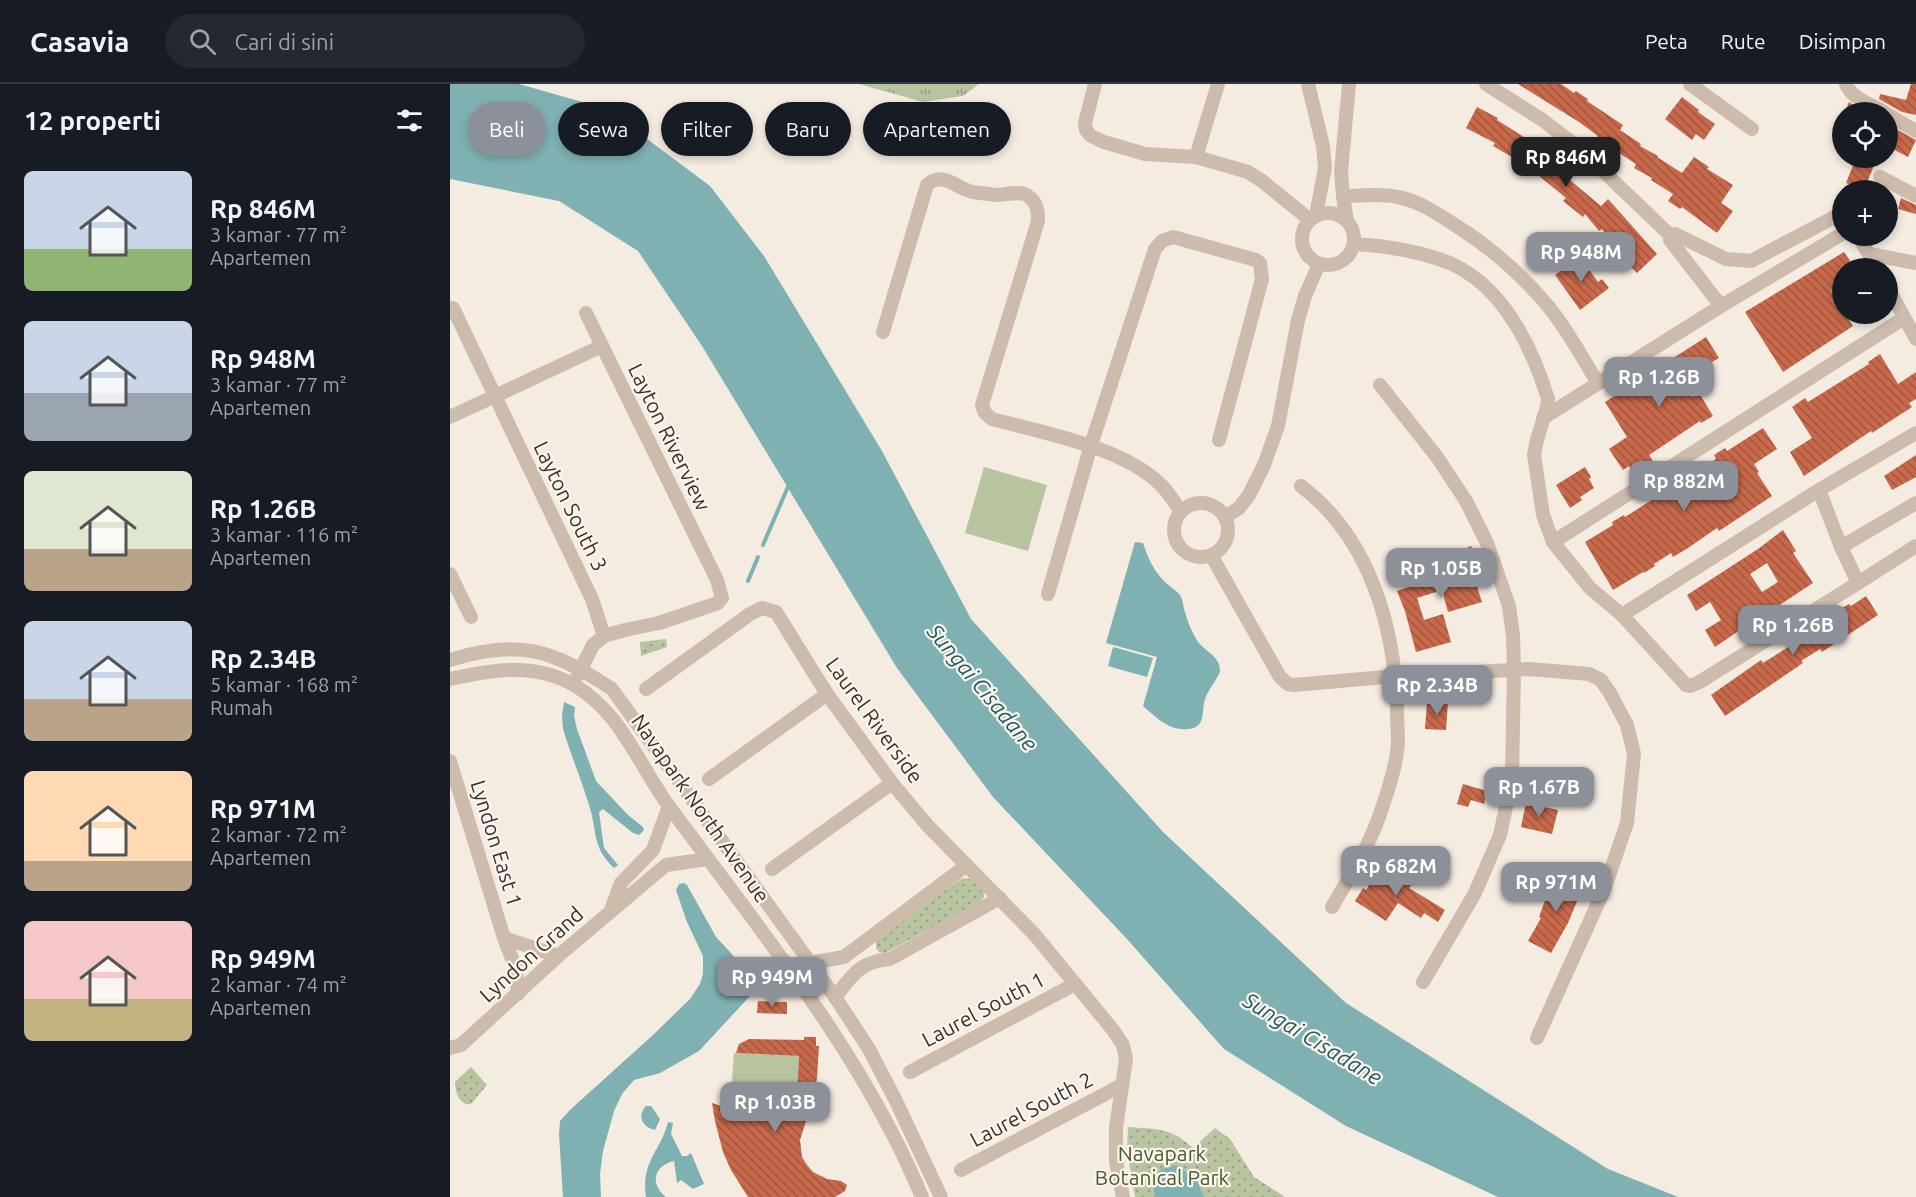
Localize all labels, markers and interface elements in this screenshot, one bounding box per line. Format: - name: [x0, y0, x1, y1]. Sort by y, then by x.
- search box: [165, 14, 585, 68]
- icon: search: [186, 25, 219, 58]
- text: Casavia: [30, 26, 129, 57]
- text: Cari di sini: [234, 29, 334, 54]
- text: Peta: [1645, 29, 1688, 53]
- text: Rute: [1721, 29, 1766, 53]
- text: Disimpan: [1799, 29, 1886, 53]
- chip: Beli: [468, 102, 546, 156]
- chip: Sewa: [558, 102, 649, 156]
- chip: Filter: [661, 102, 753, 156]
- chip: Baru: [765, 102, 851, 156]
- chip: Apartemen: [863, 102, 1011, 156]
- map controls: [1832, 102, 1898, 324]
- button: locate: [1832, 102, 1898, 168]
- icon: filters: [393, 104, 426, 137]
- text: 12 properti: [24, 106, 161, 135]
- pin: Rp 846M: [1511, 137, 1621, 188]
- text: Rp 846M: [1525, 145, 1607, 168]
- button: +: [1832, 180, 1898, 246]
- text: Rp 846M: [210, 194, 316, 223]
- icon: home: [72, 195, 144, 267]
- text: 3 kamar · 77 m²: [210, 223, 347, 246]
- pin: Rp 948M: [1526, 232, 1636, 283]
- text: Rp 948M: [1540, 240, 1622, 263]
- text: Apartemen: [210, 246, 311, 269]
- button: −: [1832, 258, 1898, 324]
- text: Rp 948M: [210, 344, 316, 373]
- icon: home: [72, 345, 144, 417]
- pin: Rp 1.26B: [1597, 357, 1721, 408]
- street label: Layton Riverview: [624, 360, 716, 514]
- text: Rp 1.26B: [1618, 365, 1700, 388]
- text: 3 kamar · 77 m²: [210, 373, 347, 396]
- text: Apartemen: [210, 396, 311, 419]
- street label: Layton South 3: [529, 437, 613, 575]
- pin: Rp 882M: [1629, 461, 1739, 512]
- text: Rp 882M: [1643, 469, 1725, 492]
- text: Rp 1.26B: [210, 494, 316, 523]
- icon: home: [72, 495, 144, 567]
- text: 3 kamar · 116 m²: [210, 523, 358, 546]
- text: Apartemen: [210, 546, 311, 569]
- pin: Rp 1.05B: [1379, 548, 1503, 599]
- text: Rp 1.05B: [1400, 556, 1482, 579]
- pin: Rp 1.26B: [1731, 605, 1855, 656]
- text: Rp 1.26B: [1752, 613, 1834, 636]
- water label: Sungai Cisadane: [922, 618, 1043, 755]
- text: Rp 2.34B: [210, 644, 316, 673]
- icon: home: [72, 645, 144, 717]
- street label: Laurel Riverside: [821, 653, 929, 787]
- pin: Rp 2.34B: [1375, 665, 1499, 716]
- text: 5 kamar · 168 m²: [210, 673, 358, 696]
- text: Rp 2.34B: [1396, 673, 1478, 696]
- text: Rumah: [210, 696, 273, 719]
- street label: Navapark North Avenue: [627, 709, 775, 907]
- pin: Rp 1.67B: [1477, 767, 1601, 818]
- text: Rp 1.67B: [1498, 775, 1580, 798]
- street label: Lyndon East 1: [466, 777, 528, 909]
- text: Rp 971M: [210, 794, 316, 823]
- icon: home: [72, 795, 144, 867]
- text: 2 kamar · 72 m²: [210, 823, 347, 846]
- text: Apartemen: [210, 846, 311, 869]
- pin: Rp 682M: [1341, 846, 1451, 897]
- text: Rp 682M: [1355, 854, 1437, 877]
- pin: Rp 971M: [1501, 862, 1611, 913]
- text: Rp 971M: [1515, 870, 1597, 893]
- street label: Lyndon Grand: [474, 901, 588, 1007]
- text: Rp 949M: [210, 944, 316, 973]
- icon: home: [72, 945, 144, 1017]
- pin: Rp 949M: [717, 957, 827, 1008]
- text: Rp 949M: [731, 965, 813, 988]
- street label: Laurel South 1: [918, 967, 1048, 1051]
- text: 2 kamar · 74 m²: [210, 973, 347, 996]
- water label: Sungai Cisadane: [1238, 986, 1387, 1089]
- text: Apartemen: [210, 996, 311, 1019]
- street label: Laurel South 2: [966, 1067, 1096, 1151]
- pin: Rp 1.03B: [713, 1082, 837, 1133]
- text: Rp 1.03B: [734, 1090, 816, 1113]
- park label: Navapark Botanical Park: [1095, 1141, 1230, 1189]

